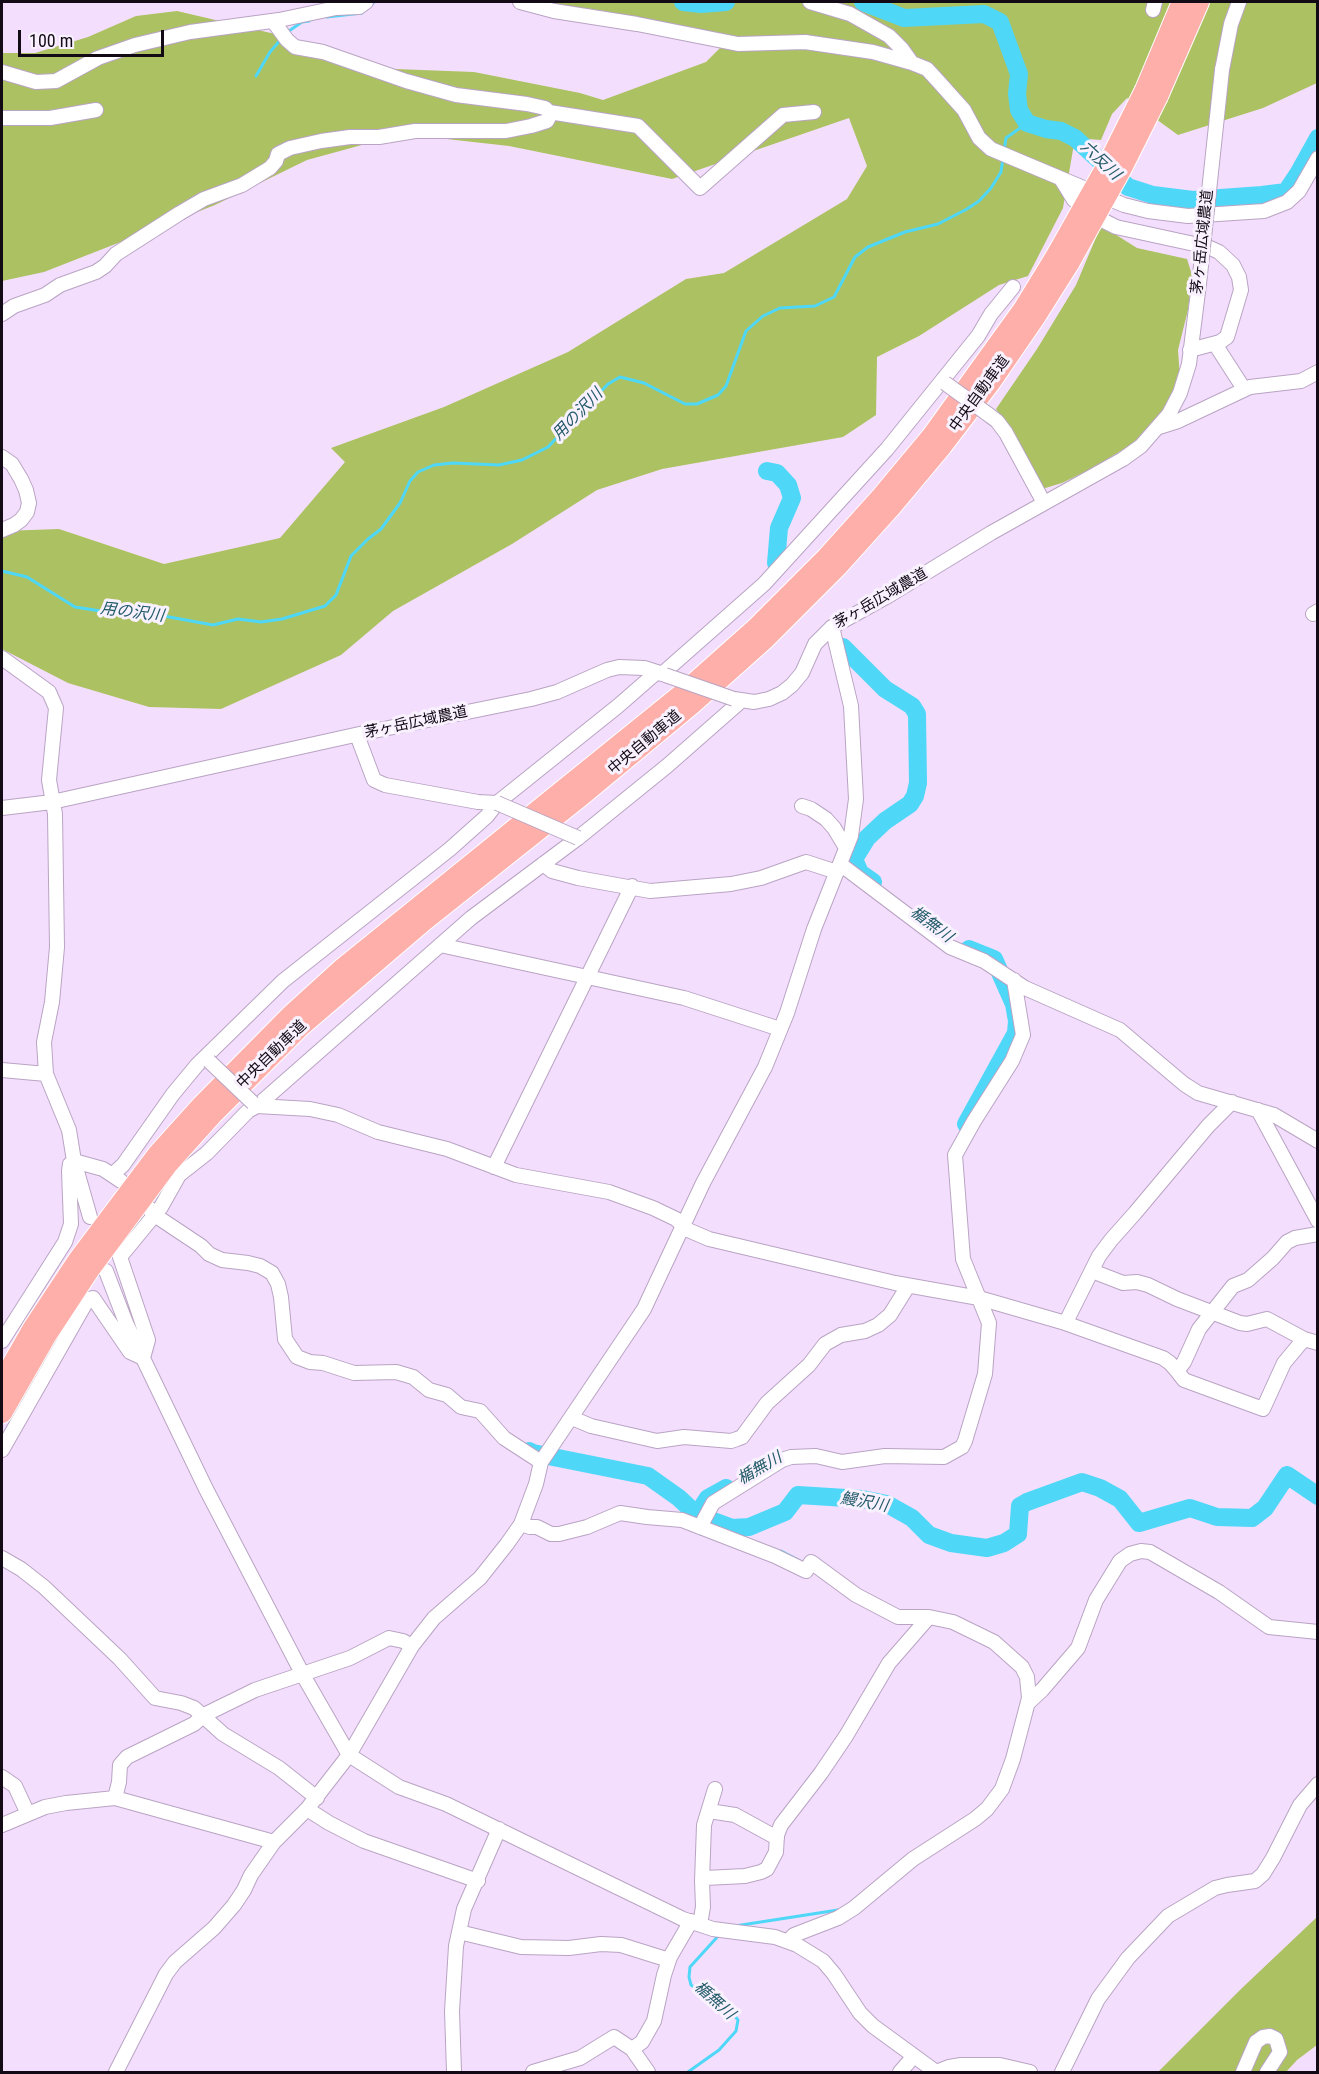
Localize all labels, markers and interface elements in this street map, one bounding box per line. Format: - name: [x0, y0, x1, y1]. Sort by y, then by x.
- scale bar: [21, 18, 166, 56]
- text: 100 m: [29, 30, 73, 51]
- water label: 六反川: [1076, 138, 1124, 184]
- street label: 茅ヶ岳広域農道: [1189, 189, 1217, 295]
- street label: 中央自動車道: [946, 352, 1014, 436]
- water label: 用の沢川: [549, 385, 607, 445]
- street label: 茅ヶ岳広域農道: [831, 565, 931, 633]
- water label: 用の沢川: [99, 600, 165, 626]
- street label: 茅ヶ岳広域農道: [363, 703, 469, 743]
- street label: 中央自動車道: [605, 707, 685, 779]
- water label: 楯無川: [906, 903, 956, 947]
- street label: 中央自動車道: [233, 1017, 311, 1093]
- water label: 楯無川: [734, 1449, 786, 1489]
- water label: 鰻沢川: [839, 1489, 889, 1517]
- water label: 楯無川: [690, 1978, 738, 2024]

